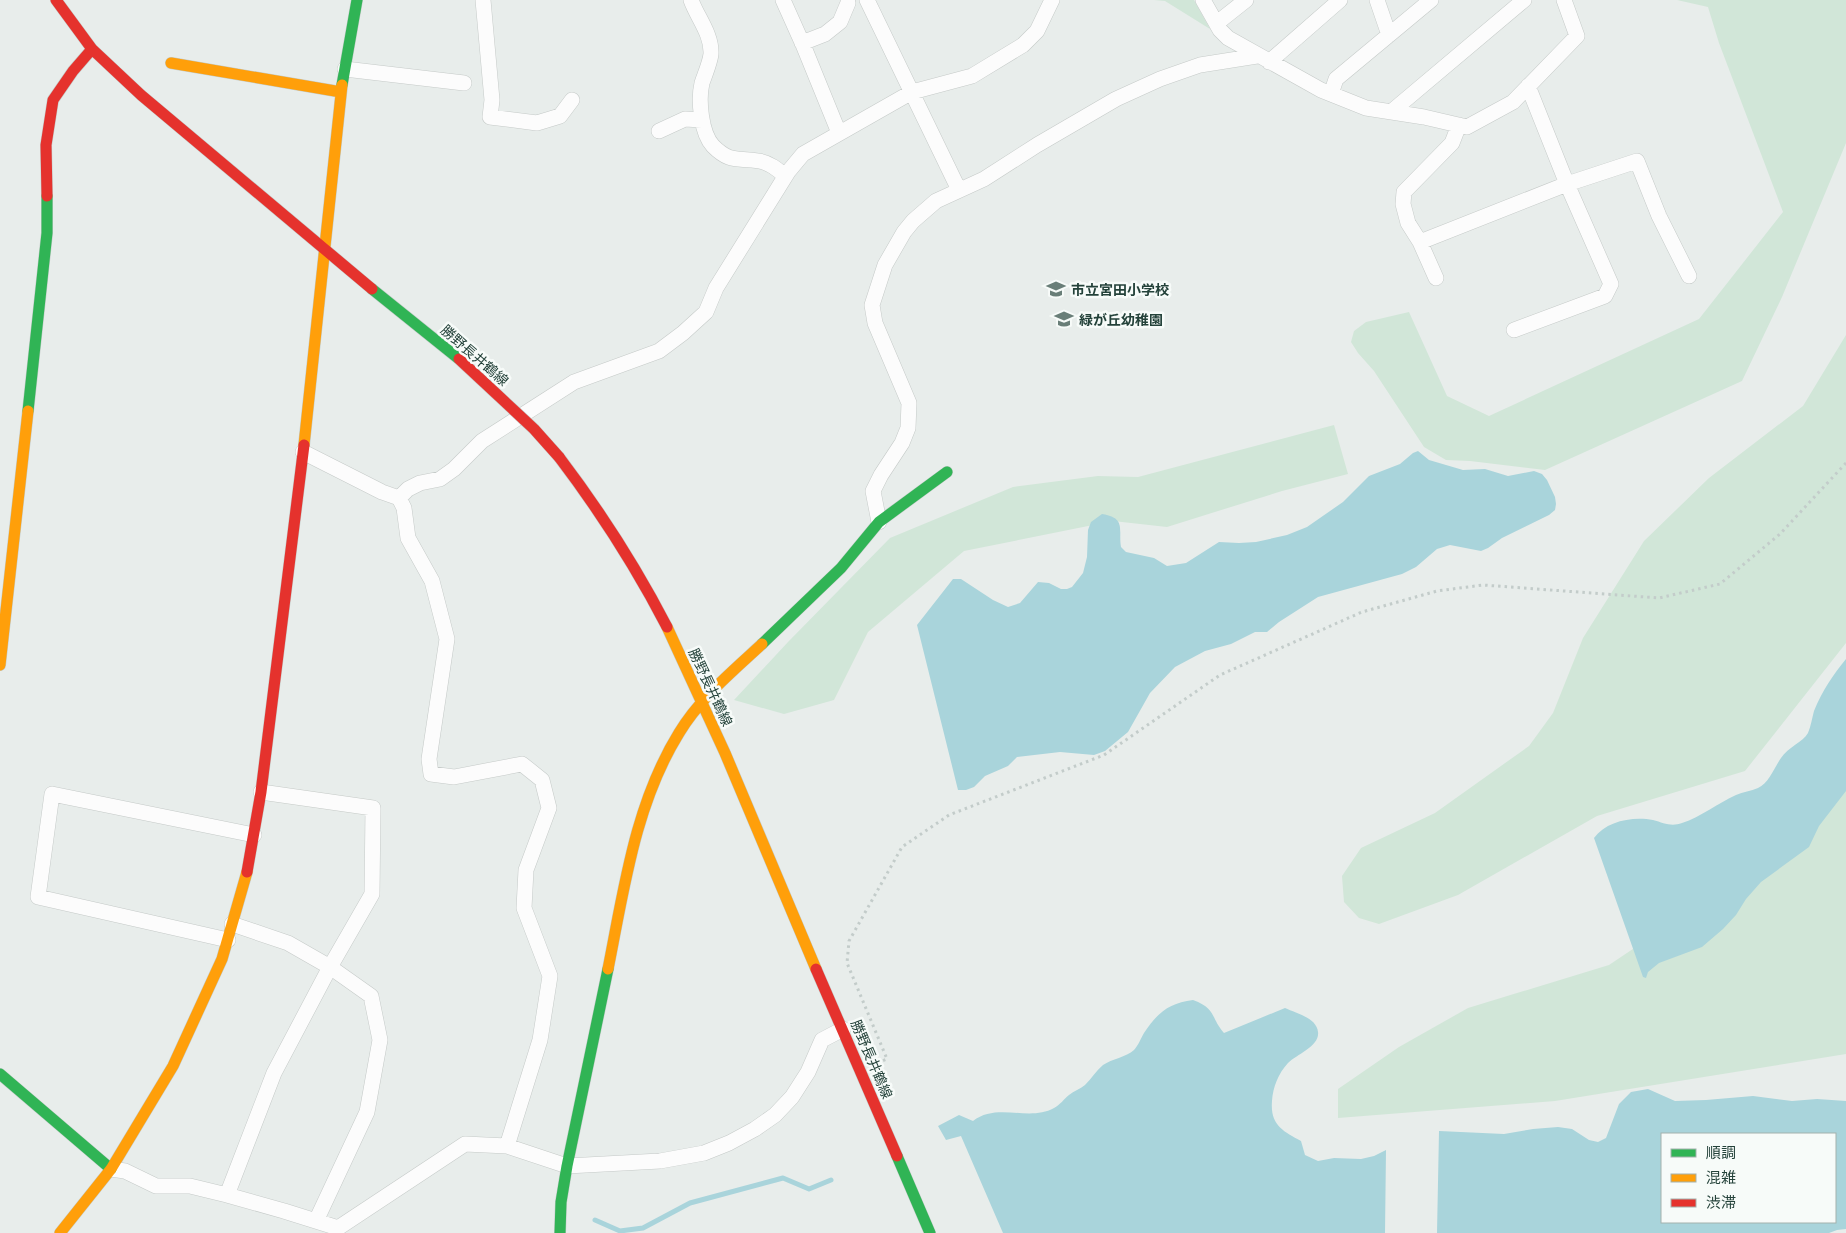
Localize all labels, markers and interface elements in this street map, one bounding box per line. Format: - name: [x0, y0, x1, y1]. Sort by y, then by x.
- school or university icon: 市立宮田小学校: [1045, 278, 1067, 300]
- place label: 市立宮田小学校: [1071, 281, 1169, 298]
- school or university icon: 緑が丘幼稚園: [1053, 308, 1075, 330]
- place label: 緑が丘幼稚園: [1079, 311, 1163, 328]
- street label: 勝野長井鶴線: [438, 321, 512, 389]
- street label: 勝野長井鶴線: [686, 645, 736, 729]
- street label: 勝野長井鶴線: [848, 1017, 896, 1101]
- legend: [1661, 1133, 1836, 1223]
- text: 順調: [1706, 1143, 1736, 1161]
- text: 混雑: [1706, 1168, 1736, 1186]
- text: 渋滞: [1706, 1193, 1736, 1211]

